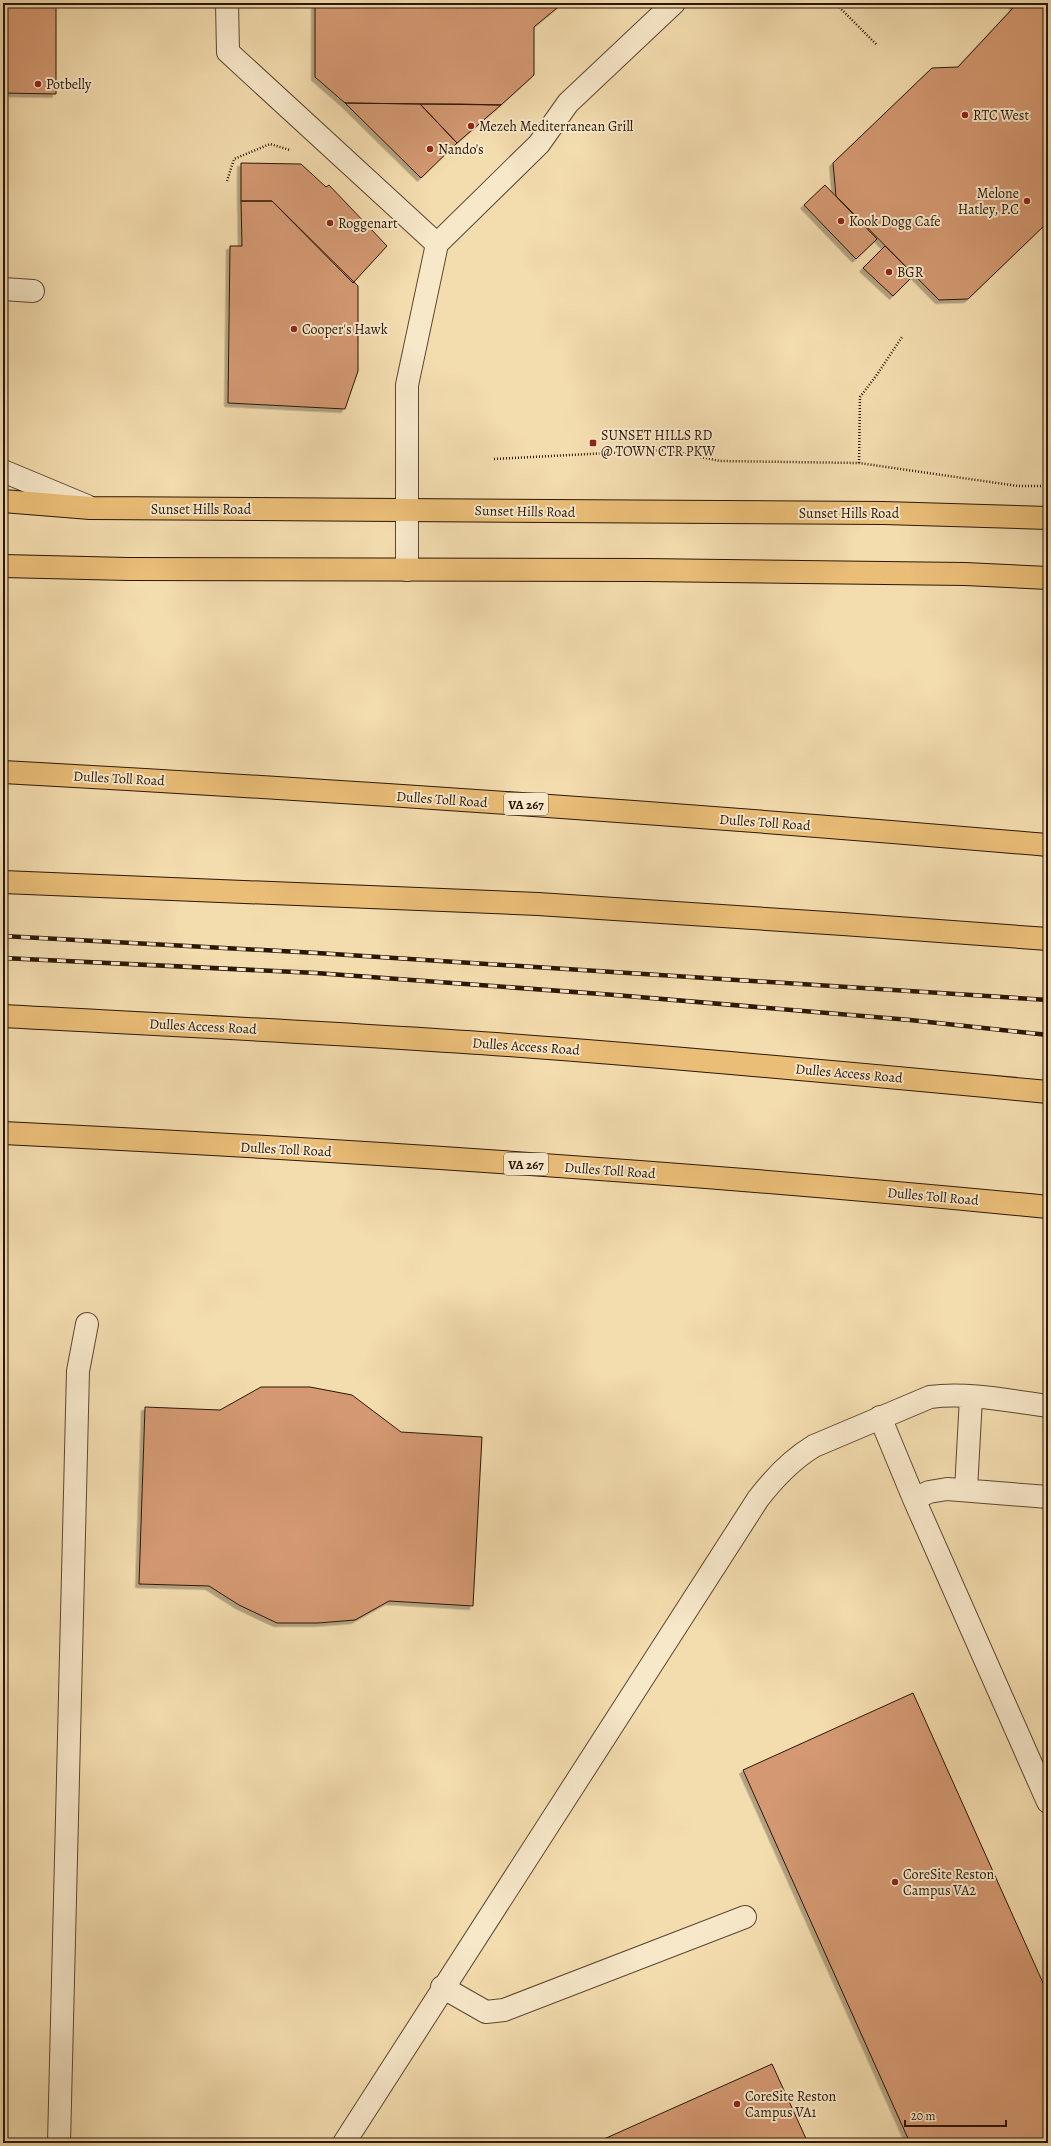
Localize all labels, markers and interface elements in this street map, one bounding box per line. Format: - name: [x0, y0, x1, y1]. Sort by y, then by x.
- place label: Potbelly: [46, 75, 92, 94]
- marker: Potbelly: [33, 79, 43, 89]
- place label: RTC West: [973, 106, 1029, 125]
- marker: RTC West: [960, 110, 970, 120]
- place label: Mezeh Mediterranean Grill: [479, 117, 634, 136]
- marker: Mezeh Mediterranean Grill: [466, 121, 476, 131]
- place label: Nando's: [438, 140, 484, 159]
- marker: Nando's: [425, 144, 435, 154]
- place label: Melone Hatley, P.C: [958, 184, 1019, 219]
- marker: Melone Hatley, P.C: [1022, 196, 1032, 206]
- place label: Kook Dogg Cafe: [849, 212, 941, 231]
- place label: Roggenart: [338, 214, 398, 233]
- marker: Kook Dogg Cafe: [836, 216, 846, 226]
- marker: Roggenart: [325, 218, 335, 228]
- place label: BGR: [897, 263, 924, 282]
- marker: BGR: [884, 267, 894, 277]
- place label: Cooper's Hawk: [302, 320, 388, 339]
- marker: Cooper's Hawk: [289, 324, 299, 334]
- place label: SUNSET HILLS RD @ TOWN CTR PKW: [601, 426, 716, 461]
- marker: SUNSET HILLS RD @ TOWN CTR PKW: [588, 438, 598, 448]
- street label: Sunset Hills Road: [151, 500, 252, 519]
- street label: Sunset Hills Road: [474, 501, 576, 522]
- street label: Sunset Hills Road: [799, 504, 900, 523]
- street label: Dulles Toll Road: [73, 767, 166, 790]
- street label: Dulles Toll Road: [396, 787, 489, 812]
- road number: VA 267: [504, 793, 548, 815]
- street label: Dulles Toll Road: [719, 810, 812, 835]
- street label: Dulles Access Road: [149, 1014, 258, 1039]
- street label: Dulles Access Road: [472, 1033, 581, 1060]
- street label: Dulles Access Road: [794, 1059, 904, 1088]
- street label: Dulles Toll Road: [240, 1138, 333, 1161]
- road number: VA 267: [504, 1153, 548, 1175]
- street label: Dulles Toll Road: [564, 1158, 657, 1183]
- street label: Dulles Toll Road: [887, 1183, 980, 1210]
- place label: CoreSite Reston Campus VA2: [903, 1865, 994, 1900]
- marker: CoreSite Reston Campus VA2: [890, 1877, 900, 1887]
- place label: CoreSite Reston Campus VA1: [745, 2087, 836, 2122]
- marker: CoreSite Reston Campus VA1: [732, 2099, 742, 2109]
- scale bar: [905, 2102, 1006, 2128]
- text: 20 m: [911, 2108, 935, 2124]

